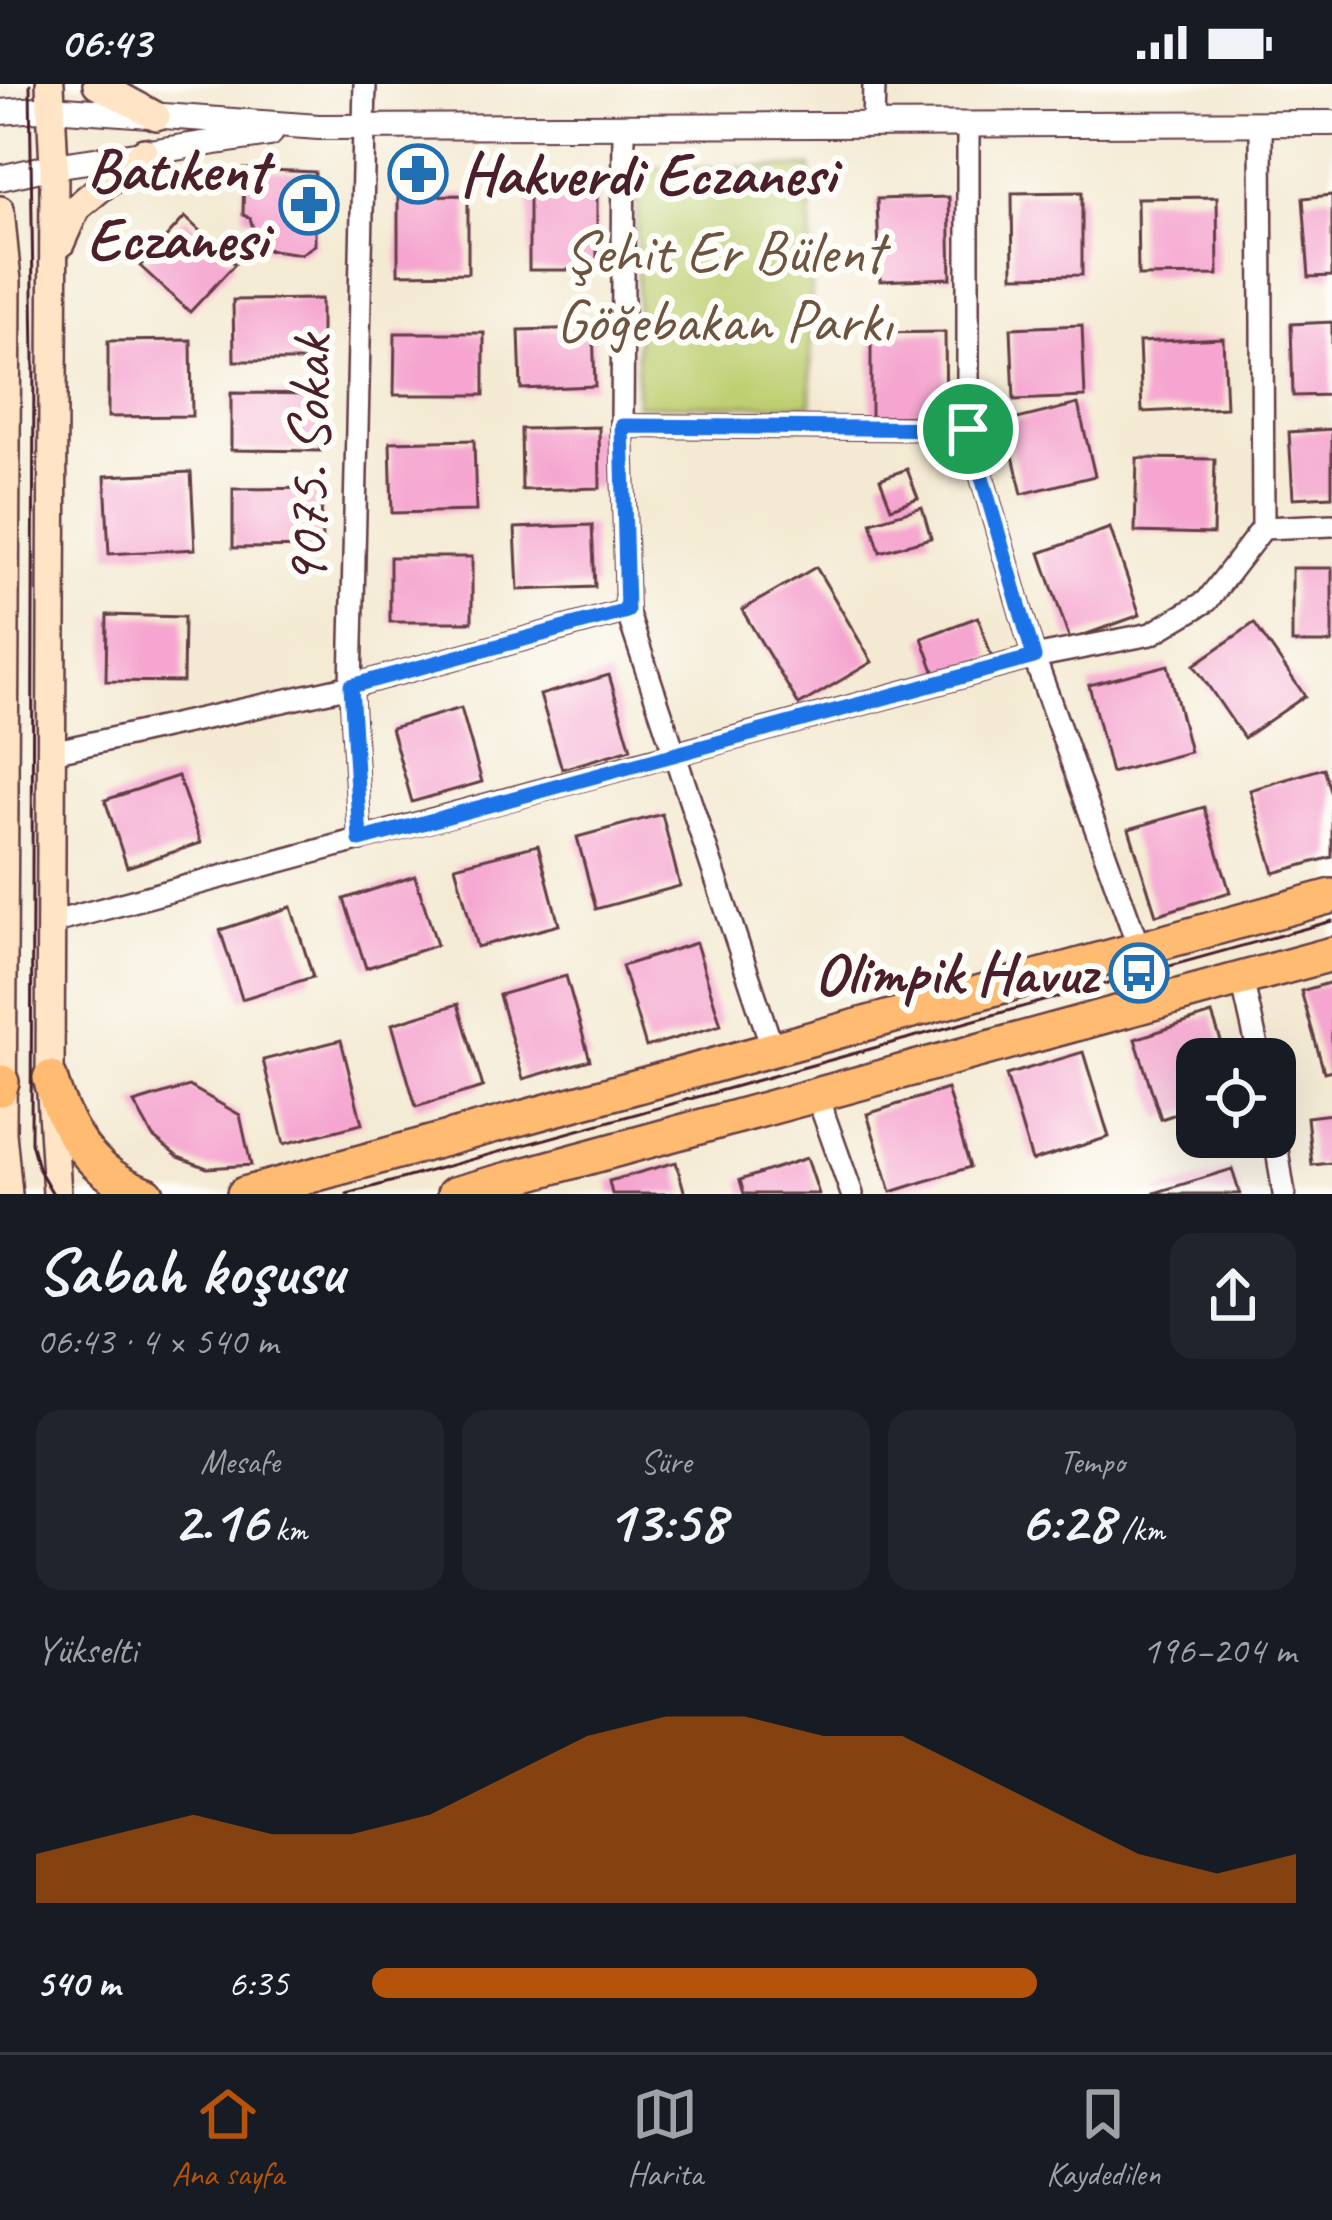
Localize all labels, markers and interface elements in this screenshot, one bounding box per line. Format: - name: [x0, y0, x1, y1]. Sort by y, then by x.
- text: 06:43: [60, 14, 151, 71]
- place label: Batıkent Eczanesi: [87, 132, 276, 277]
- place label: Hakverdi Eczanesi: [460, 136, 842, 212]
- pharmacy icon: Hakverdi Eczanesi: [387, 143, 449, 205]
- pharmacy icon: Batıkent Eczanesi: [278, 174, 340, 236]
- park label: Şehit Er Bülent Göğebakan Parkı: [556, 214, 895, 359]
- street label: 9075. Sokak: [268, 330, 348, 588]
- pin: [917, 378, 1019, 480]
- icon: arrive: [935, 396, 1001, 462]
- place label: Olimpik Havuz: [814, 935, 1101, 1011]
- bus stop icon: Olimpik Havuz: [1108, 942, 1170, 1004]
- map controls: [1176, 1038, 1296, 1158]
- button: locate: [1176, 1038, 1296, 1158]
- text: Sabah koşusu: [36, 1230, 343, 1313]
- button: share: [1170, 1233, 1296, 1359]
- text: 06:43 · 4 × 540 m: [36, 1317, 278, 1366]
- text: Mesafe: [200, 1441, 280, 1483]
- text: Süre: [641, 1441, 691, 1483]
- text: Tempo: [1059, 1441, 1125, 1483]
- text: 2.16: [173, 1483, 267, 1559]
- text: 13:58: [607, 1483, 725, 1559]
- text: 6:28: [1019, 1483, 1114, 1559]
- text: km: [267, 1509, 307, 1551]
- text: /km: [1114, 1509, 1165, 1551]
- text: Yükselti: [36, 1626, 137, 1675]
- text: 196–204 m: [1142, 1626, 1296, 1675]
- text: 540 m: [36, 1959, 120, 2008]
- text: 6:35: [228, 1959, 288, 2008]
- tab: Ana sayfa: [172, 2081, 284, 2195]
- tab: Harita: [627, 2081, 703, 2195]
- tab: Kaydedilen: [1046, 2081, 1160, 2195]

